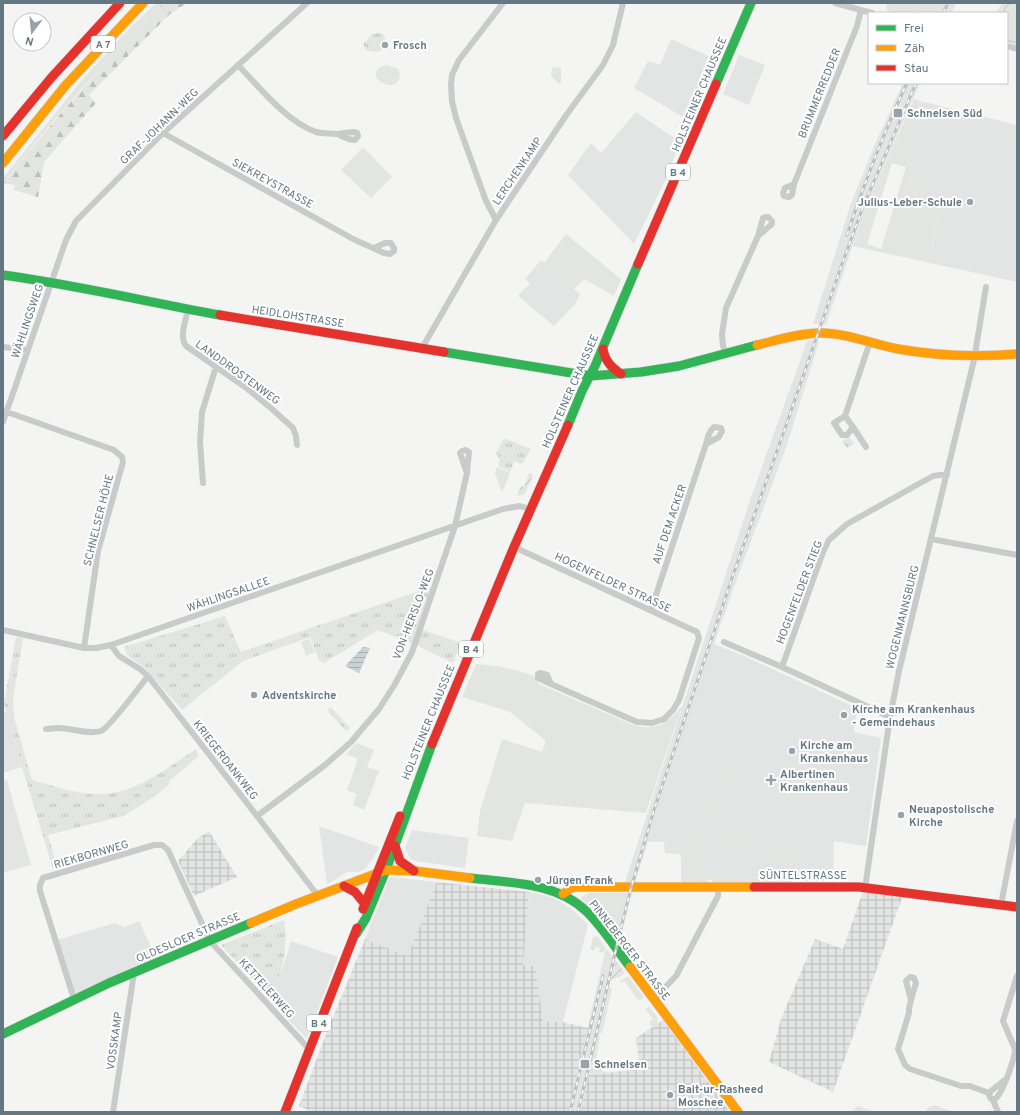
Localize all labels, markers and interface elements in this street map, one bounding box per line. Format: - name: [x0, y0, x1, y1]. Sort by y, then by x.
- north arrow: [12, 12, 52, 52]
- legend: [868, 12, 1008, 84]
- text: Frei: [904, 21, 924, 37]
- text: N: [24, 33, 35, 48]
- street label: HOLSTEINER CHAUSSEE: [669, 35, 731, 154]
- road number: A 7: [91, 36, 115, 52]
- place label: Frosch: [393, 39, 427, 53]
- marker: Frosch: [380, 40, 390, 50]
- text: Zäh: [904, 41, 925, 57]
- street label: BRUMMERREDDER: [795, 46, 844, 140]
- text: Stau: [904, 61, 929, 77]
- street label: GRAF-JOHANN-WEG: [117, 86, 202, 168]
- marker: Schnelsen Süd: [892, 107, 904, 119]
- place label: Schnelsen Süd: [907, 107, 982, 121]
- street label: LERCHENKAMP: [490, 135, 546, 208]
- street label: SIEKREYSTRASSE: [229, 156, 316, 212]
- road number: B 4: [666, 164, 690, 180]
- place label: Julius-Leber-Schule: [858, 196, 962, 210]
- marker: Julius-Leber-Schule: [965, 197, 975, 207]
- street label: WÄHLINGSWEG: [8, 282, 47, 360]
- street label: HEIDLOHSTRASSE: [251, 303, 345, 331]
- street label: HOLSTEINER CHAUSSEE: [539, 332, 602, 451]
- street label: LANDDROSTENWEG: [192, 337, 283, 408]
- street label: SCHNELSER HÖHE: [80, 472, 117, 568]
- street label: AUF DEM ACKER: [650, 483, 690, 566]
- street label: HOGENFELDER STIEG: [774, 539, 826, 646]
- street label: HOGENFELDER STRASSE: [552, 550, 673, 616]
- street label: WOGENMANNSBURG: [883, 564, 923, 671]
- street label: VON-HERSLO-WEG: [390, 567, 438, 662]
- street label: WÄHLINGSALLEE: [185, 573, 272, 616]
- road number: B 4: [459, 641, 483, 657]
- street label: HOLSTEINER CHAUSSEE: [399, 662, 459, 782]
- place label: Adventskirche: [262, 689, 336, 703]
- marker: Adventskirche: [249, 690, 259, 700]
- place label: Kirche am Krankenhaus - Gemeindehaus: [852, 703, 975, 730]
- marker: Kirche am Krankenhaus - Gemeindehaus: [839, 710, 849, 720]
- street label: KRIEGERDANKWEG: [190, 718, 261, 803]
- place label: Kirche am Krankenhaus: [800, 739, 868, 766]
- marker: Kirche am Krankenhaus: [787, 746, 797, 756]
- place label: Albertinen Krankenhaus: [780, 768, 848, 795]
- marker: Albertinen Krankenhaus: [765, 774, 777, 786]
- place label: Neuapostolische Kirche: [909, 803, 994, 830]
- marker: Neuapostolische Kirche: [896, 810, 906, 820]
- street label: RIEKBORNWEG: [52, 838, 130, 872]
- street label: SÜNTELSTRASSE: [759, 868, 847, 883]
- place label: Jürgen Frank: [546, 874, 613, 888]
- marker: Jürgen Frank: [533, 875, 543, 885]
- street label: PINNEBERGER STRASSE: [586, 898, 673, 1004]
- street label: OLDESLOER STRASSE: [134, 910, 243, 966]
- street label: KETTELERWEG: [236, 956, 297, 1022]
- street label: VOSSKAMP: [104, 1011, 126, 1071]
- road number: B 4: [307, 1015, 331, 1031]
- marker: Schnelsen: [579, 1058, 591, 1070]
- place label: Schnelsen: [594, 1058, 647, 1072]
- place label: Bait-ur-Rasheed Moschee: [678, 1083, 763, 1110]
- marker: Bait-ur-Rasheed Moschee: [665, 1090, 675, 1100]

